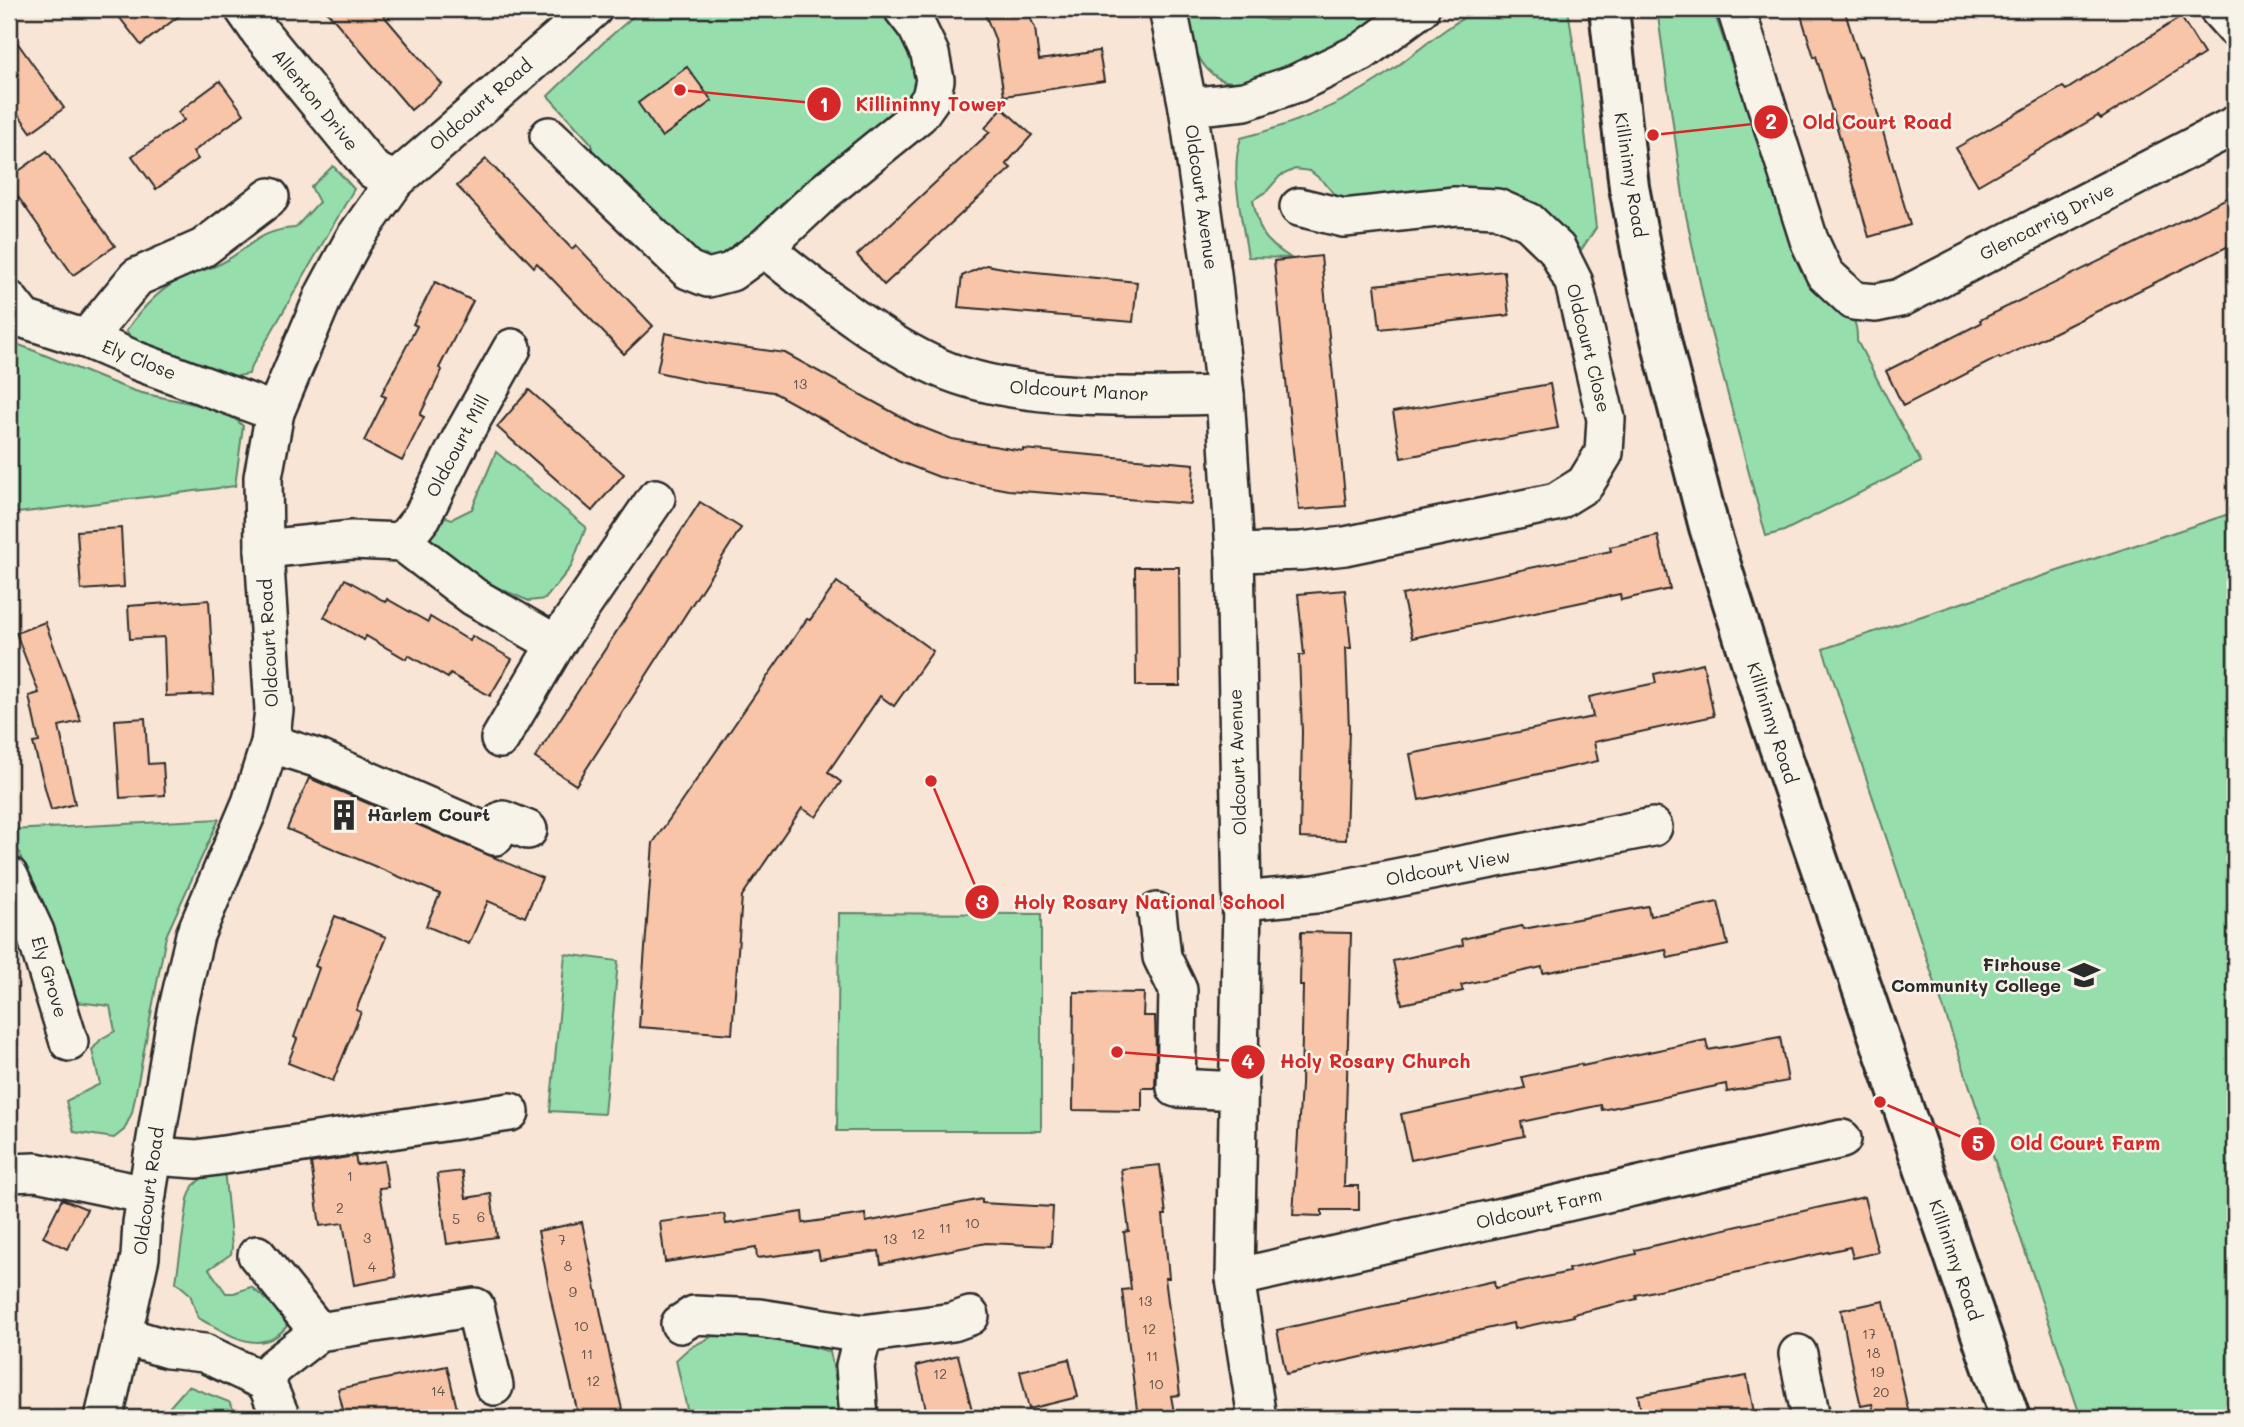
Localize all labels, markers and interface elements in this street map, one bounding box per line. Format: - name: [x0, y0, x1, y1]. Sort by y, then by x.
- street label: Allenton Drive: [267, 43, 364, 155]
- street label: Oldcourt Road: [424, 53, 537, 156]
- callout: Killininny Tower: [807, 84, 1020, 124]
- text: 1: [819, 90, 829, 117]
- text: Killininny Tower: [856, 91, 1006, 116]
- callout: Old Court Road: [1754, 102, 1966, 142]
- text: 2: [1765, 107, 1777, 134]
- text: Old Court Road: [1802, 109, 1952, 134]
- street label: Killininny Road: [1609, 111, 1653, 239]
- street label: Oldcourt Avenue: [1180, 123, 1224, 271]
- street label: Glencarrig Drive: [1975, 177, 2118, 265]
- street label: Oldcourt Close: [1561, 281, 1617, 415]
- street label: Ely Close: [99, 333, 180, 385]
- house number: 13: [793, 374, 807, 393]
- street label: Oldcourt Manor: [1009, 374, 1149, 406]
- street label: Oldcourt Mill: [420, 390, 494, 501]
- street label: Oldcourt Road: [253, 578, 283, 708]
- street label: Killininny Road: [1742, 659, 1804, 787]
- street label: Oldcourt Avenue: [1222, 689, 1252, 836]
- building icon: Harlem Court: [327, 798, 361, 832]
- place label: Harlem Court: [367, 802, 490, 826]
- street label: Oldcourt View: [1384, 843, 1512, 891]
- callout: Holy Rosary National School: [964, 882, 1299, 922]
- text: 3: [976, 888, 988, 915]
- text: Holy Rosary National School: [1013, 889, 1285, 914]
- street label: Ely Grove: [26, 933, 74, 1020]
- place label: Firhouse Community College: [1891, 952, 2061, 997]
- school or university icon: Firhouse Community College: [2067, 958, 2101, 992]
- callout: Holy Rosary Church: [1231, 1042, 1484, 1082]
- text: 4: [1241, 1047, 1255, 1074]
- text: Holy Rosary Church: [1280, 1048, 1470, 1073]
- callout: Old Court Farm: [1961, 1124, 2174, 1164]
- street label: Oldcourt Road: [127, 1125, 169, 1256]
- text: 5: [1972, 1129, 1984, 1156]
- text: Old Court Farm: [2010, 1130, 2160, 1155]
- house number: 1: [347, 1166, 353, 1185]
- street label: Oldcourt Farm: [1473, 1182, 1604, 1234]
- street label: Killininny Road: [1924, 1196, 1988, 1323]
- house number: 2: [336, 1198, 344, 1217]
- house number: 6: [477, 1207, 485, 1226]
- house number: 5: [452, 1209, 460, 1228]
- house number: 10: [965, 1213, 980, 1232]
- house number: 11: [939, 1218, 951, 1237]
- house number: 12: [911, 1224, 925, 1243]
- house number: 3: [363, 1228, 371, 1247]
- house number: 13: [883, 1229, 897, 1248]
- house number: 7: [558, 1230, 566, 1249]
- house number: 8: [564, 1256, 572, 1275]
- house number: 4: [368, 1257, 377, 1276]
- house number: 9: [569, 1282, 577, 1301]
- house number: 13: [1138, 1291, 1152, 1310]
- house number: 10: [574, 1316, 589, 1335]
- house number: 12: [1142, 1319, 1156, 1338]
- house number: 17: [1862, 1324, 1876, 1343]
- house number: 18: [1866, 1343, 1880, 1362]
- house number: 11: [581, 1344, 593, 1363]
- house number: 11: [1146, 1346, 1158, 1365]
- house number: 19: [1870, 1362, 1884, 1381]
- house number: 12: [933, 1364, 947, 1383]
- house number: 12: [586, 1371, 600, 1390]
- house number: 10: [1149, 1374, 1164, 1393]
- house number: 14: [431, 1381, 446, 1400]
- house number: 20: [1873, 1382, 1890, 1401]

